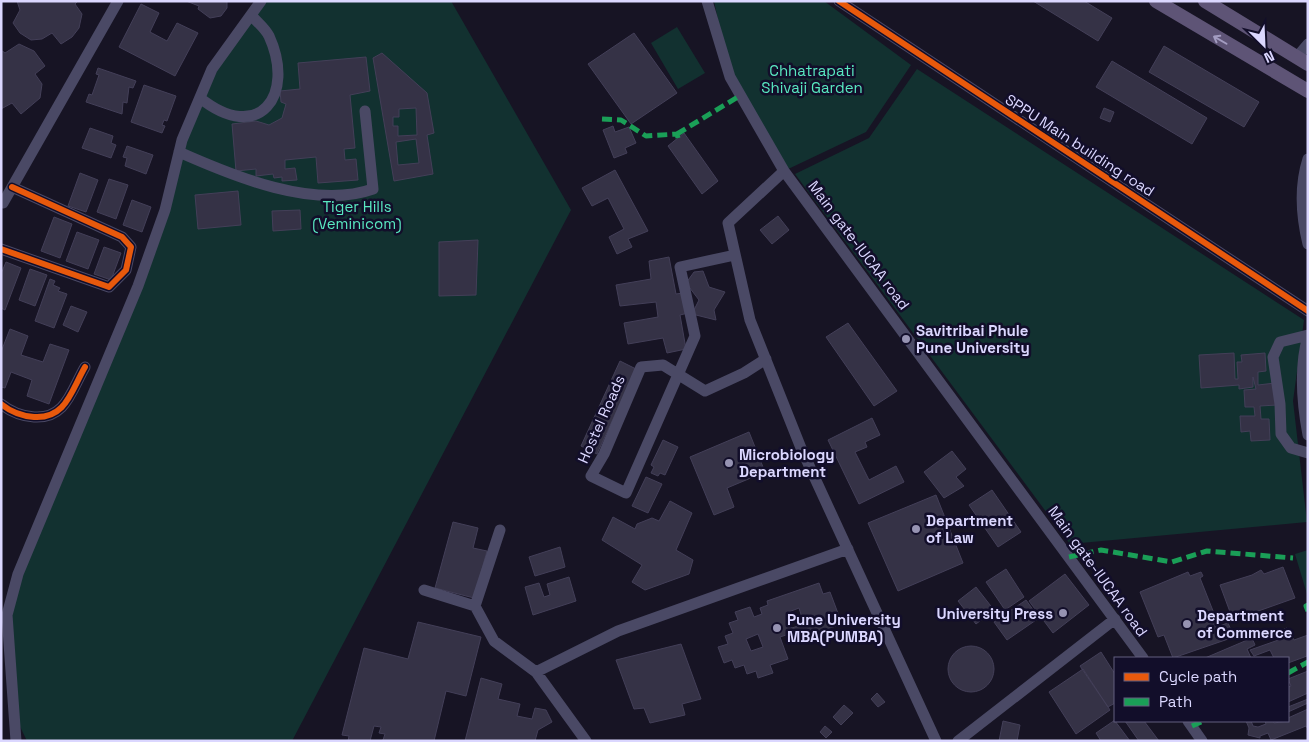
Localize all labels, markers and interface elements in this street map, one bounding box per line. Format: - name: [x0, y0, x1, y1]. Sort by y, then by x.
- north arrow: [1239, 20, 1289, 70]
- one-way arrow: [1214, 34, 1228, 44]
- text: N: [1261, 47, 1277, 67]
- park label: Chhatrapati Shivaji Garden: [761, 61, 863, 97]
- street label: SPPU Main building road: [1002, 90, 1158, 200]
- street label: Main gate-IUCAA road: [804, 177, 914, 313]
- park label: Tiger Hills (Veminicom): [312, 197, 402, 234]
- place label: Savitribai Phule Pune University: [916, 321, 1030, 357]
- marker: Savitribai Phule Pune University: [900, 333, 912, 345]
- street label: Hostel Roads: [573, 372, 629, 466]
- place label: Microbiology Department: [739, 445, 835, 481]
- marker: Microbiology Department: [723, 457, 735, 469]
- street label: Main gate-IUCAA road: [1044, 502, 1152, 640]
- place label: Department of Law: [926, 511, 1013, 547]
- marker: Department of Law: [910, 523, 922, 535]
- place label: University Press: [936, 604, 1053, 623]
- place label: Department of Commerce: [1197, 606, 1293, 642]
- marker: University Press: [1057, 607, 1069, 619]
- place label: Pune University MBA(PUMBA): [787, 610, 901, 646]
- marker: Department of Commerce: [1181, 618, 1193, 630]
- marker: Pune University MBA(PUMBA): [771, 622, 783, 634]
- legend: [1114, 657, 1289, 722]
- text: Cycle path: [1159, 667, 1237, 686]
- text: Path: [1159, 692, 1192, 711]

